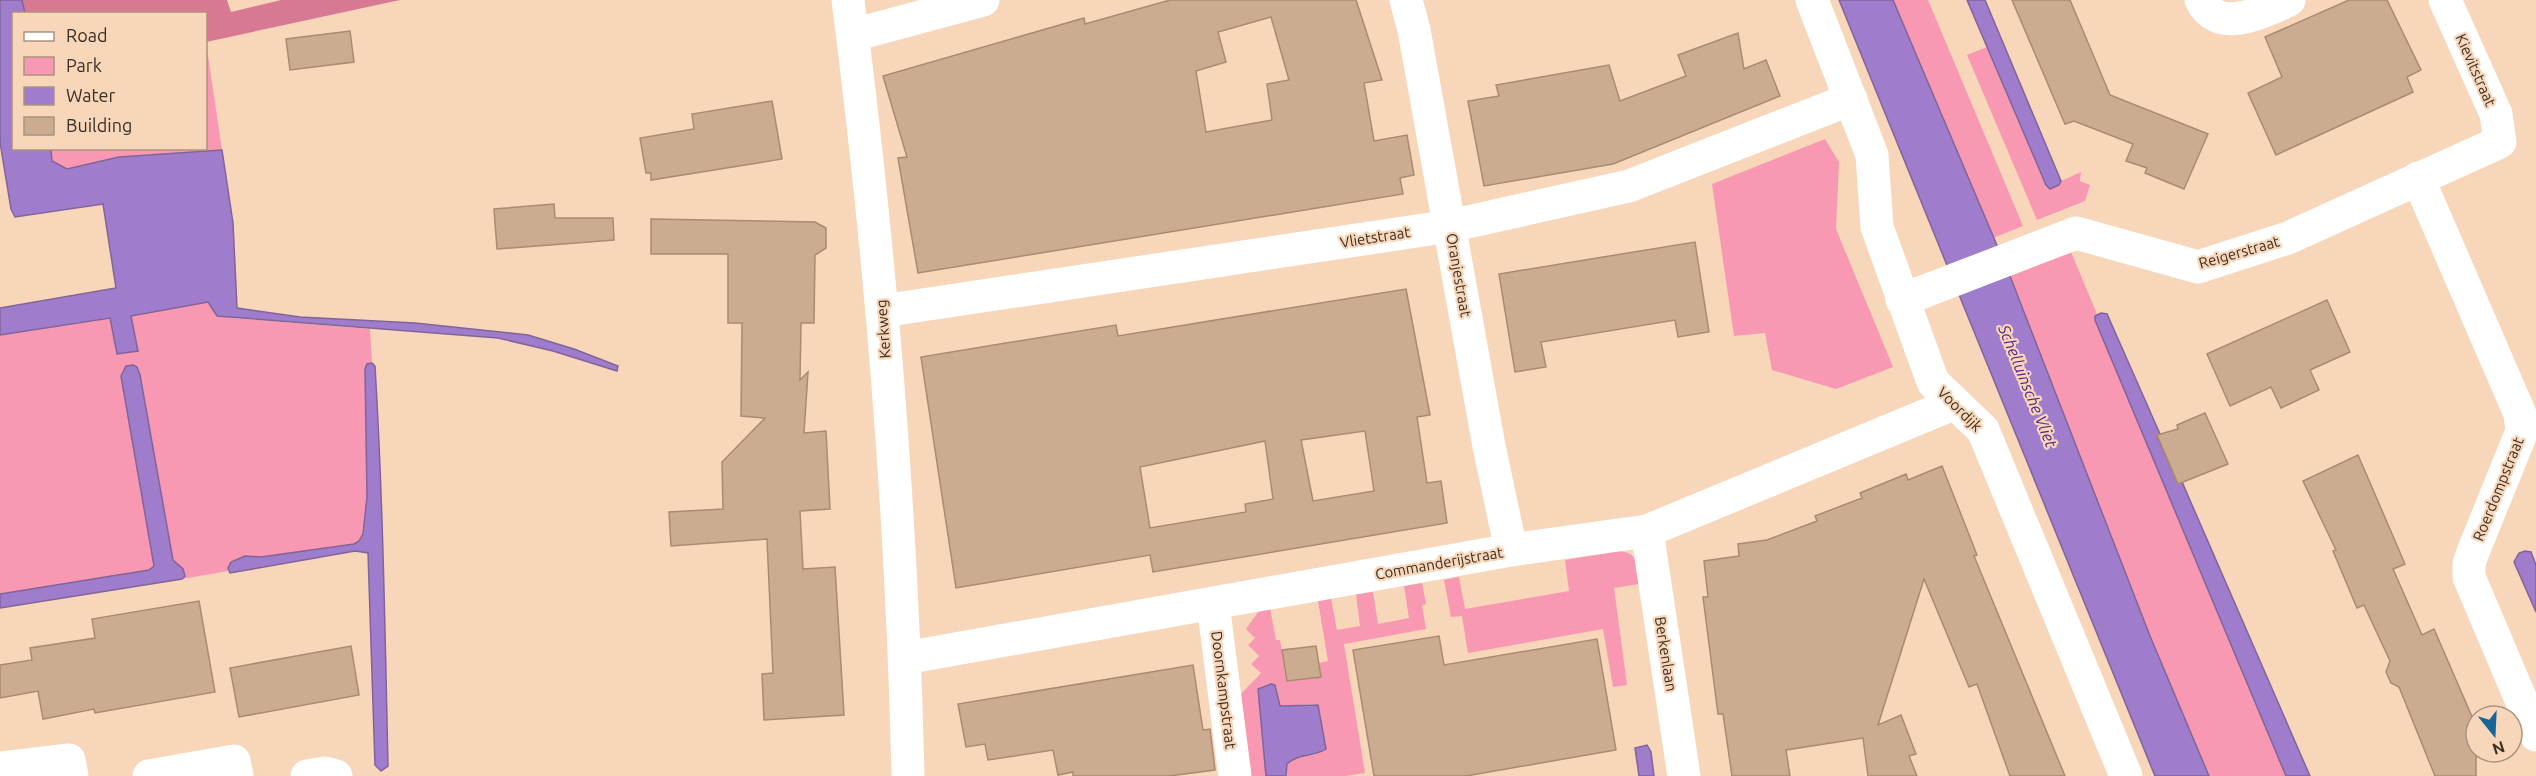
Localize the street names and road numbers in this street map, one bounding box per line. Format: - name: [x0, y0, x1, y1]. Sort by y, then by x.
- street label: Kievitstraat: [2452, 31, 2500, 109]
- street label: Vlietstraat: [1339, 223, 1411, 251]
- street label: Oranjestraat: [1443, 232, 1475, 318]
- street label: Reigerstraat: [2197, 232, 2281, 272]
- street label: Kerkweg: [872, 299, 894, 359]
- street label: Voordijk: [1934, 383, 1986, 435]
- street label: Roerdompstraat: [2469, 434, 2527, 544]
- street label: Commanderijstraat: [1374, 543, 1504, 583]
- street label: Berkenlaan: [1652, 615, 1680, 693]
- street label: Doornkampstraat: [1208, 630, 1240, 750]

